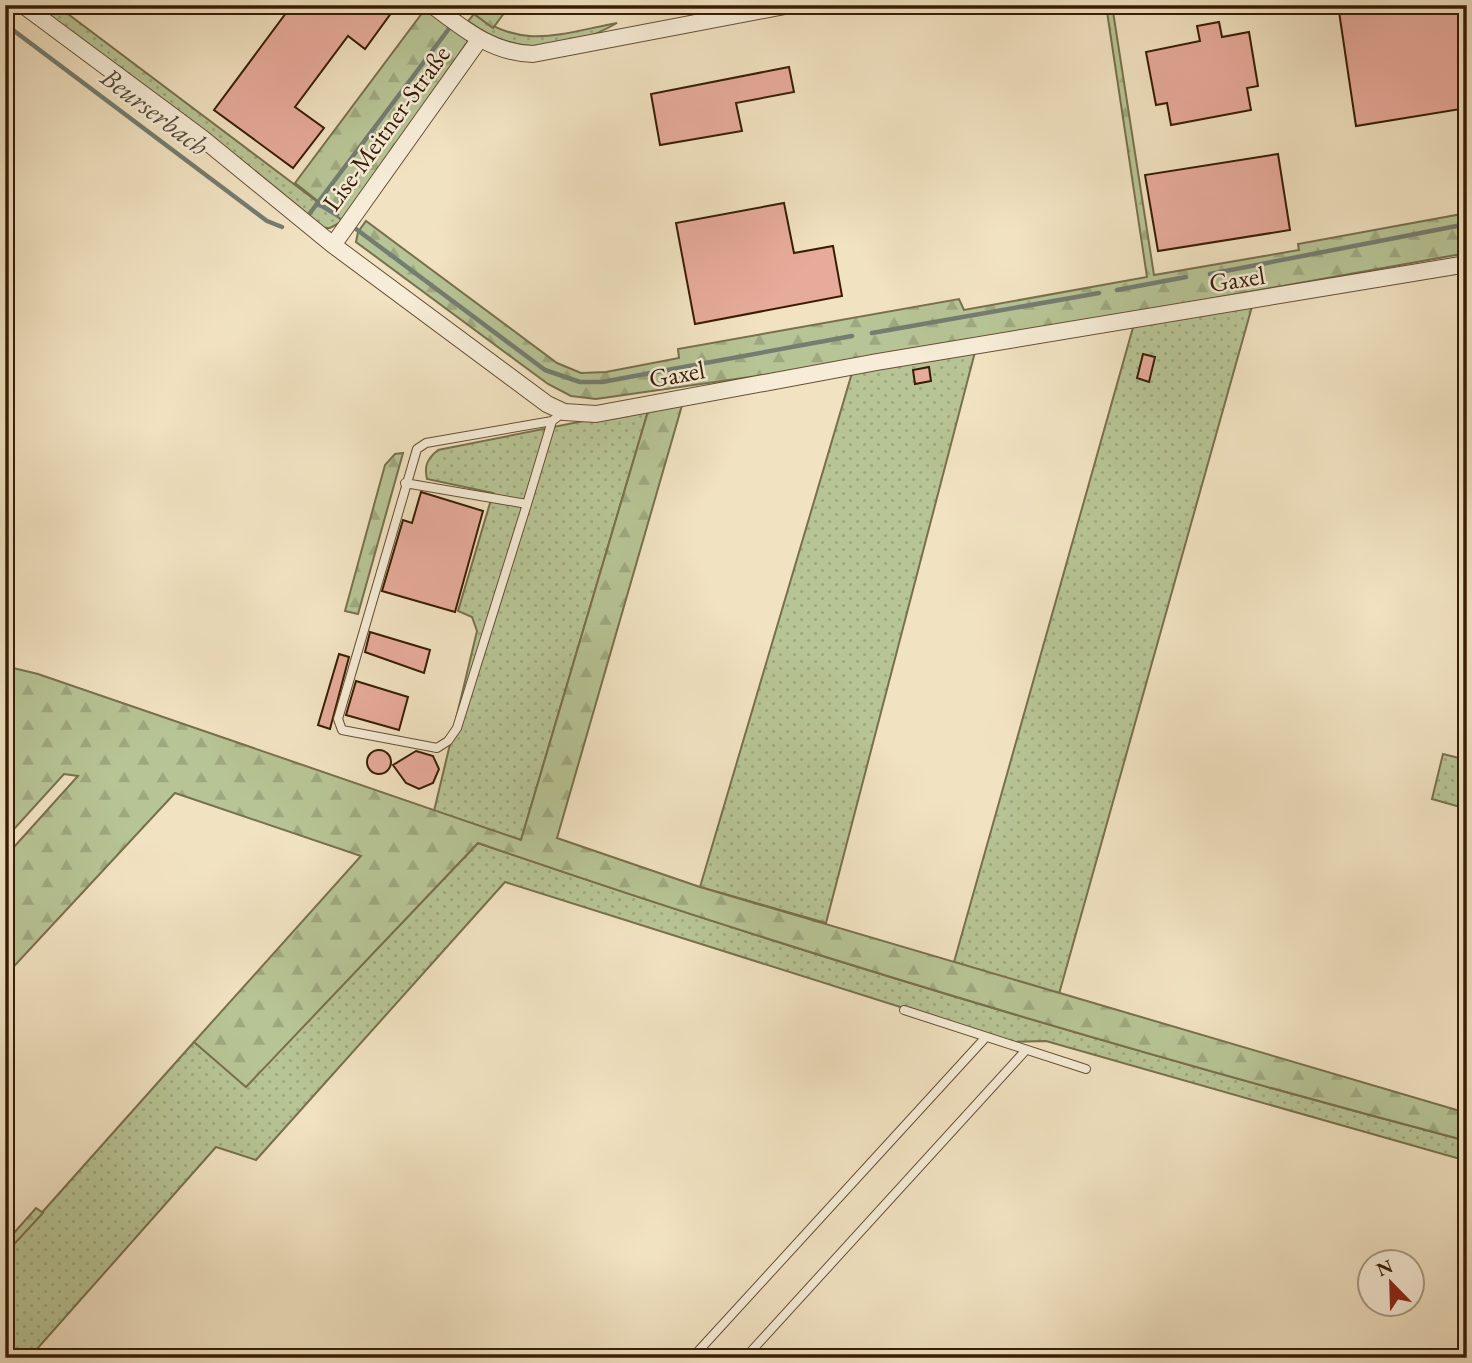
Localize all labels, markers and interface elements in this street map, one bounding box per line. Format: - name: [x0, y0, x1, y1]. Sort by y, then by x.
- street label: Lise-Meitner-Straße: [314, 38, 458, 218]
- water label: Beurserbach: [93, 58, 216, 164]
- street label: Gaxel: [1207, 258, 1267, 300]
- street label: Gaxel: [646, 352, 708, 396]
- north arrow: [1356, 1248, 1426, 1318]
- text: N: [1373, 1253, 1397, 1282]

